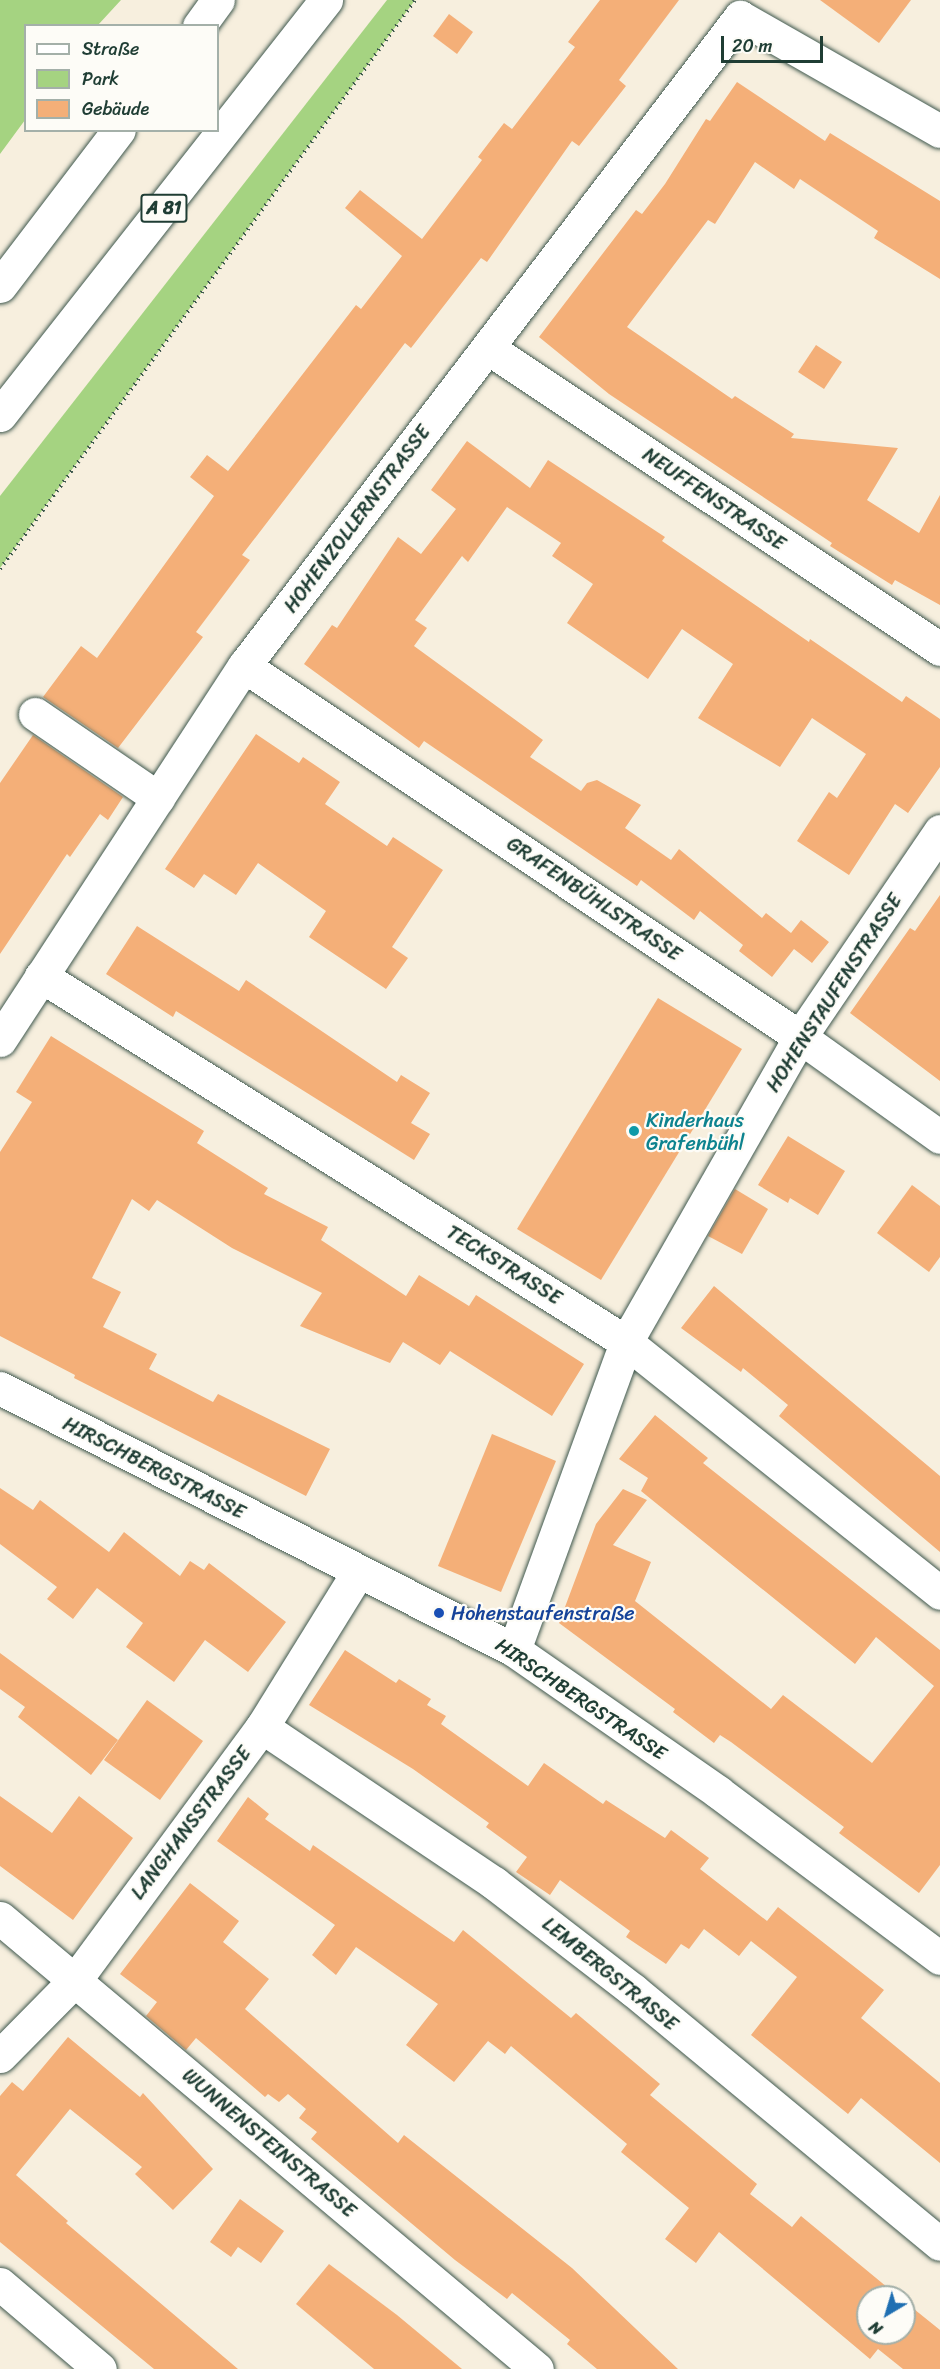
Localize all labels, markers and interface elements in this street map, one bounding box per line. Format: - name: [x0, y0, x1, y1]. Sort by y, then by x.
- legend: [24, 24, 219, 132]
- scale bar: [724, 24, 826, 62]
- text: 20 m: [732, 30, 772, 62]
- text: Straße: [82, 33, 139, 65]
- text: Park: [82, 63, 119, 95]
- text: Gebäude: [82, 93, 149, 125]
- road number: A 81: [140, 193, 188, 223]
- street label: HOHENZOLLERNSTRASSE: [279, 421, 435, 617]
- street label: NEUFFENSTRASSE: [638, 442, 790, 556]
- street label: GRAFENBÜHLSTRASSE: [502, 832, 686, 966]
- street label: HOHENSTAUFENSTRASSE: [761, 889, 907, 1097]
- place label: Kinderhaus Grafenbühl: [646, 1108, 744, 1155]
- marker: Kinderhaus Grafenbühl: [627, 1124, 641, 1138]
- street label: TECKSTRASSE: [442, 1220, 566, 1310]
- street label: HIRSCHBERGSTRASSE: [59, 1412, 249, 1524]
- place label: Hohenstaufenstraße: [451, 1601, 635, 1625]
- marker: Hohenstaufenstraße: [432, 1606, 446, 1620]
- street label: HIRSCHBERGSTRASSE: [491, 1633, 671, 1765]
- street label: LANGHANSSTRASSE: [126, 1742, 256, 1904]
- street label: LEMBERGSTRASSE: [537, 1912, 683, 2036]
- street label: WUNNENSTEINSTRASSE: [177, 2063, 361, 2223]
- north arrow: [856, 2285, 916, 2345]
- text: N: [863, 2313, 889, 2343]

